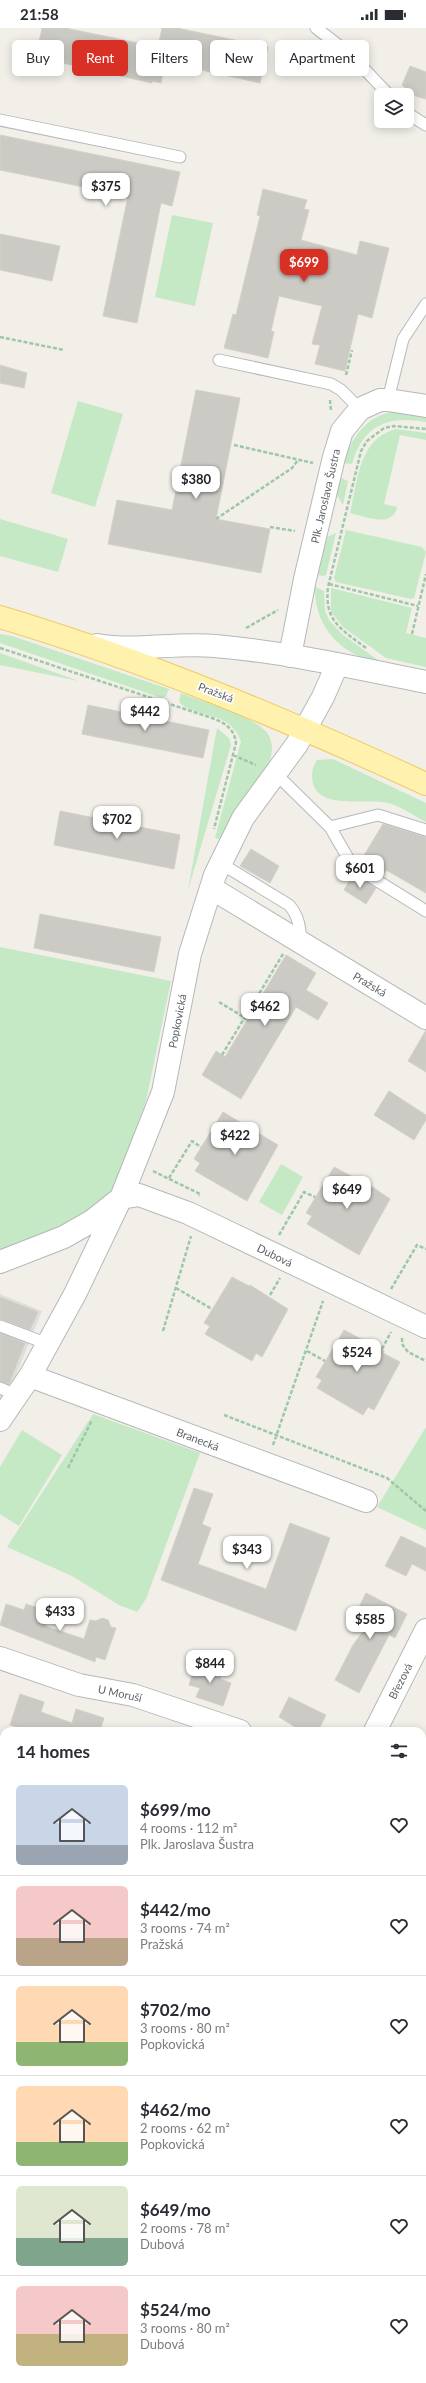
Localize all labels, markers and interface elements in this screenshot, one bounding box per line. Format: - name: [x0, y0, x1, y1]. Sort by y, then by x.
- text: 21:58: [20, 5, 59, 23]
- chip: Buy: [12, 40, 64, 76]
- chip: Rent: [72, 40, 128, 76]
- chip: Filters: [136, 40, 202, 76]
- chip: New: [210, 40, 267, 76]
- chip: Apartment: [275, 40, 369, 76]
- map controls: [374, 88, 414, 128]
- button: layers: [374, 88, 414, 128]
- pin: $375: [82, 173, 130, 207]
- text: $375: [91, 178, 121, 194]
- pin: $699: [280, 249, 328, 283]
- text: $699: [289, 254, 319, 270]
- street label: Plk. Jaroslava Šustra: [308, 448, 342, 544]
- pin: $380: [172, 466, 220, 500]
- text: $380: [181, 471, 211, 487]
- street label: Pražská: [197, 679, 235, 705]
- pin: $442: [121, 698, 169, 732]
- text: $442: [130, 703, 160, 719]
- pin: $702: [93, 806, 141, 840]
- text: $702: [102, 811, 132, 827]
- pin: $601: [336, 855, 384, 889]
- text: $601: [345, 860, 375, 876]
- street label: Pražská: [351, 969, 389, 999]
- street label: Popkovická: [165, 993, 189, 1049]
- pin: $462: [241, 993, 289, 1027]
- text: $462: [250, 998, 280, 1014]
- pin: $422: [211, 1122, 259, 1156]
- text: $422: [220, 1127, 250, 1143]
- pin: $649: [323, 1176, 371, 1210]
- text: $649: [332, 1181, 362, 1197]
- street label: Dubová: [255, 1241, 295, 1269]
- pin: $524: [333, 1339, 381, 1373]
- text: $524: [342, 1344, 372, 1360]
- street label: Branecká: [175, 1425, 221, 1453]
- pin: $343: [223, 1536, 271, 1570]
- text: $343: [232, 1541, 262, 1557]
- pin: $433: [36, 1598, 84, 1632]
- text: $433: [45, 1603, 75, 1619]
- pin: $585: [346, 1606, 394, 1640]
- text: $585: [355, 1611, 385, 1627]
- pin: $844: [186, 1650, 234, 1684]
- text: $844: [195, 1655, 225, 1671]
- street label: Březová: [385, 1661, 415, 1701]
- street label: U Moruší: [97, 1682, 144, 1704]
- icon: filters: [388, 1740, 410, 1762]
- text: 14 homes: [16, 1741, 90, 1762]
- text: $699/mo: [140, 1799, 211, 1820]
- icon: home: [48, 1801, 96, 1849]
- icon: heart: [388, 1814, 410, 1836]
- text: 4 rooms · 112 m²: [140, 1820, 237, 1836]
- text: Plk. Jaroslava Šustra: [140, 1836, 254, 1852]
- text: $442/mo: [140, 1899, 211, 1920]
- icon: home: [48, 1902, 96, 1950]
- icon: heart: [388, 1915, 410, 1937]
- text: 3 rooms · 74 m²: [140, 1920, 230, 1936]
- text: Pražská: [140, 1936, 183, 1952]
- text: $702/mo: [140, 1999, 211, 2020]
- icon: home: [48, 2002, 96, 2050]
- icon: heart: [388, 2015, 410, 2037]
- text: 3 rooms · 80 m²: [140, 2020, 230, 2036]
- text: Popkovická: [140, 2036, 205, 2052]
- text: $462/mo: [140, 2099, 211, 2120]
- icon: home: [48, 2102, 96, 2150]
- icon: heart: [388, 2115, 410, 2137]
- text: 2 rooms · 62 m²: [140, 2120, 230, 2136]
- text: Popkovická: [140, 2136, 205, 2152]
- text: $649/mo: [140, 2199, 211, 2220]
- icon: home: [48, 2202, 96, 2250]
- icon: heart: [388, 2215, 410, 2237]
- text: 2 rooms · 78 m²: [140, 2220, 230, 2236]
- text: Dubová: [140, 2236, 185, 2252]
- text: $524/mo: [140, 2299, 211, 2320]
- icon: home: [48, 2302, 96, 2350]
- icon: heart: [388, 2315, 410, 2337]
- text: 3 rooms · 80 m²: [140, 2320, 230, 2336]
- text: Dubová: [140, 2336, 185, 2352]

